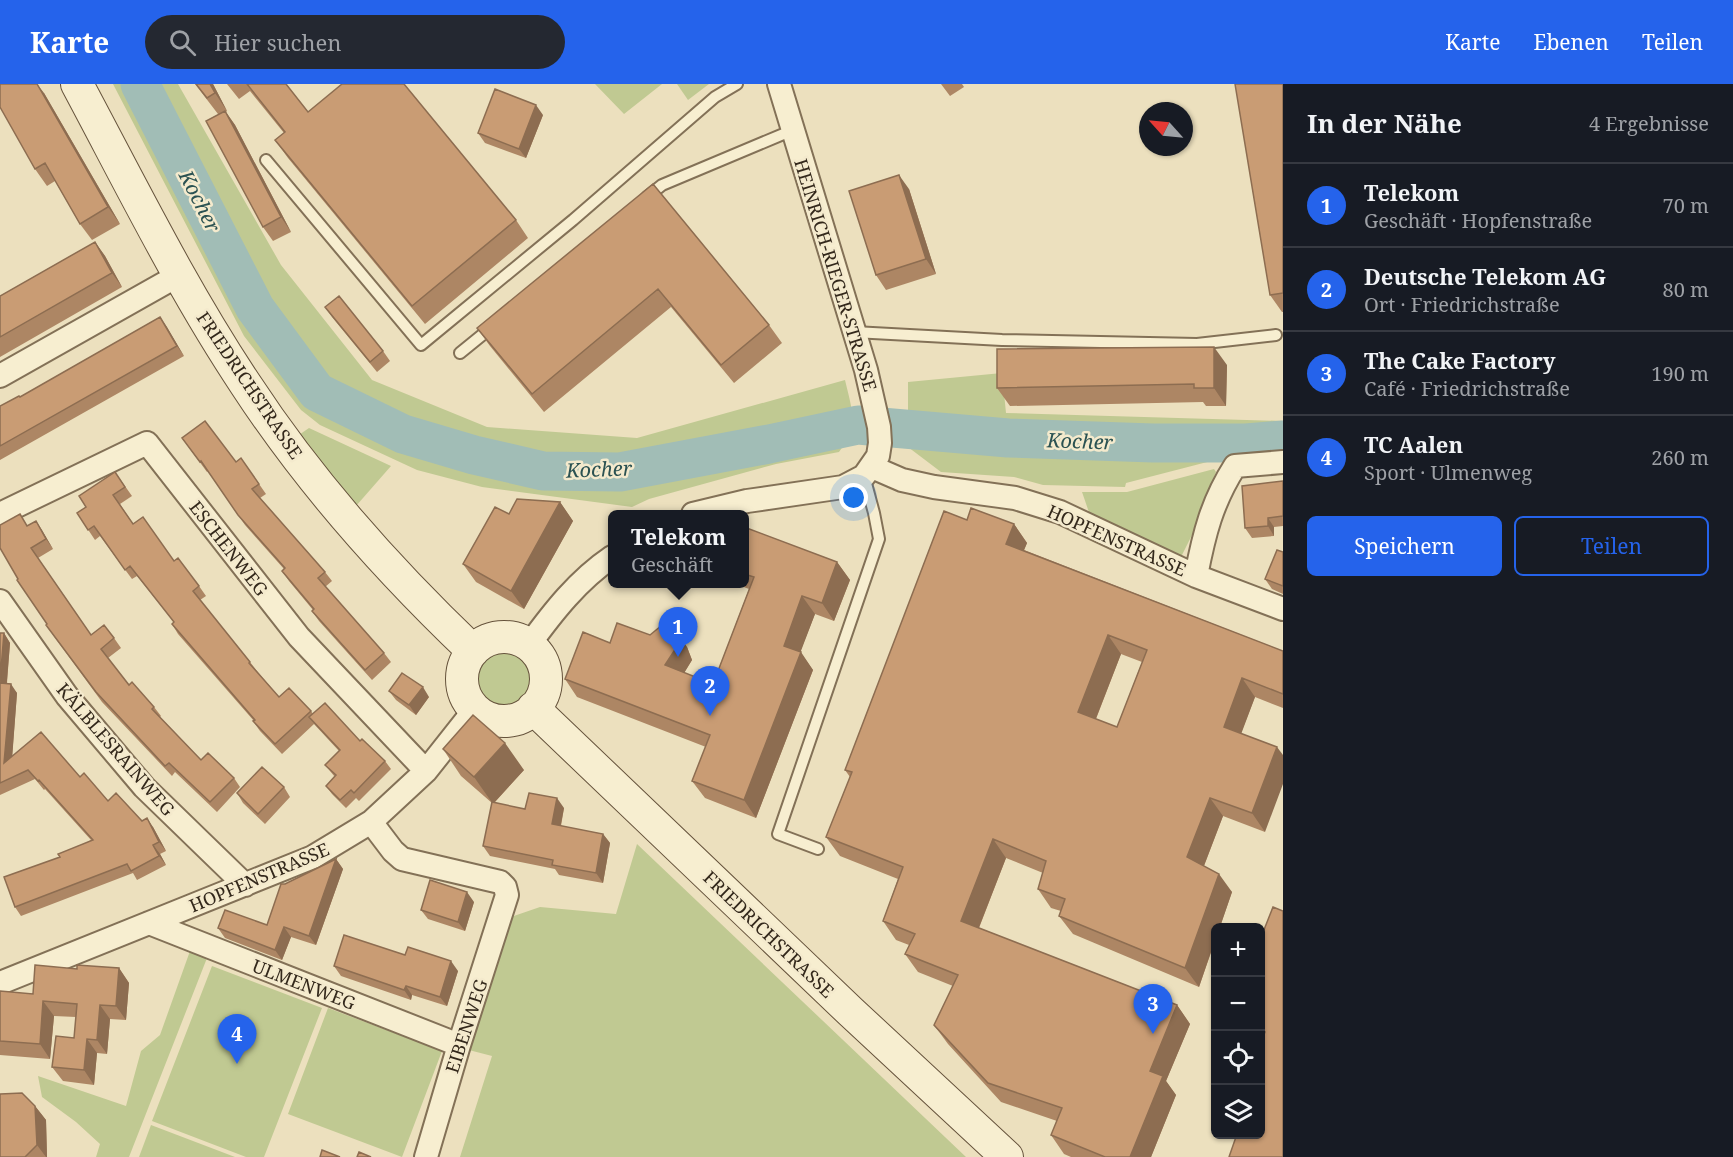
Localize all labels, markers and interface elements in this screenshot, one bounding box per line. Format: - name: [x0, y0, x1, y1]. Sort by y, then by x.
- search box: [145, 15, 565, 69]
- text: Karte: [30, 23, 109, 61]
- icon: search: [166, 26, 199, 59]
- text: Hier suchen: [214, 27, 341, 57]
- text: Karte: [1445, 28, 1500, 56]
- text: Ebenen: [1533, 28, 1609, 56]
- text: Teilen: [1642, 28, 1703, 56]
- north arrow: [1139, 102, 1193, 156]
- text: In der Nähe: [1307, 105, 1462, 141]
- text: 4 Ergebnisse: [1589, 110, 1709, 137]
- street label: HEINRICH-RIEGER-STRASSE: [789, 156, 883, 394]
- water label: Kocher: [173, 165, 227, 237]
- text: Telekom: [1364, 177, 1459, 207]
- text: 1: [1321, 192, 1332, 219]
- text: 70 m: [1663, 192, 1709, 219]
- text: Geschäft · Hopfenstraße: [1364, 207, 1592, 234]
- text: Deutsche Telekom AG: [1364, 261, 1606, 291]
- text: 2: [1321, 276, 1332, 303]
- text: 80 m: [1663, 276, 1709, 303]
- text: Ort · Friedrichstraße: [1364, 291, 1560, 318]
- street label: FRIEDRICHSTRASSE: [192, 307, 308, 463]
- text: The Cake Factory: [1364, 345, 1555, 375]
- text: 3: [1321, 360, 1332, 387]
- text: 190 m: [1651, 360, 1709, 387]
- text: Café · Friedrichstraße: [1364, 375, 1570, 402]
- water label: Kocher: [1046, 426, 1114, 456]
- text: TC Aalen: [1364, 429, 1463, 459]
- text: 4: [1321, 444, 1332, 471]
- text: 260 m: [1651, 444, 1709, 471]
- water label: Kocher: [565, 454, 633, 484]
- text: Sport · Ulmenweg: [1364, 459, 1532, 486]
- your location: [839, 483, 868, 512]
- street label: ESCHENWEG: [184, 496, 274, 600]
- street label: HOPFENSTRASSE: [1044, 499, 1190, 581]
- popup: [608, 510, 749, 588]
- button: Speichern: [1307, 516, 1502, 576]
- button: Teilen: [1514, 516, 1709, 576]
- text: Telekom: [631, 521, 726, 551]
- text: Geschäft: [631, 551, 713, 578]
- pin: 1: [658, 608, 698, 657]
- pin: 2: [690, 666, 730, 716]
- street label: KÄLBLESRAINWEG: [52, 678, 180, 820]
- street label: HOPFENSTRASSE: [185, 837, 333, 917]
- street label: FRIEDRICHSTRASSE: [698, 865, 840, 1003]
- map controls: [1211, 923, 1265, 1139]
- button: +: [1211, 923, 1265, 977]
- street label: ULMENWEG: [249, 953, 359, 1015]
- street label: EIBENWEG: [440, 976, 493, 1076]
- button: −: [1211, 977, 1265, 1031]
- pin: 3: [1134, 984, 1172, 1034]
- pin: 4: [218, 1014, 256, 1064]
- button: locate: [1211, 1031, 1265, 1085]
- button: layers: [1211, 1085, 1265, 1139]

